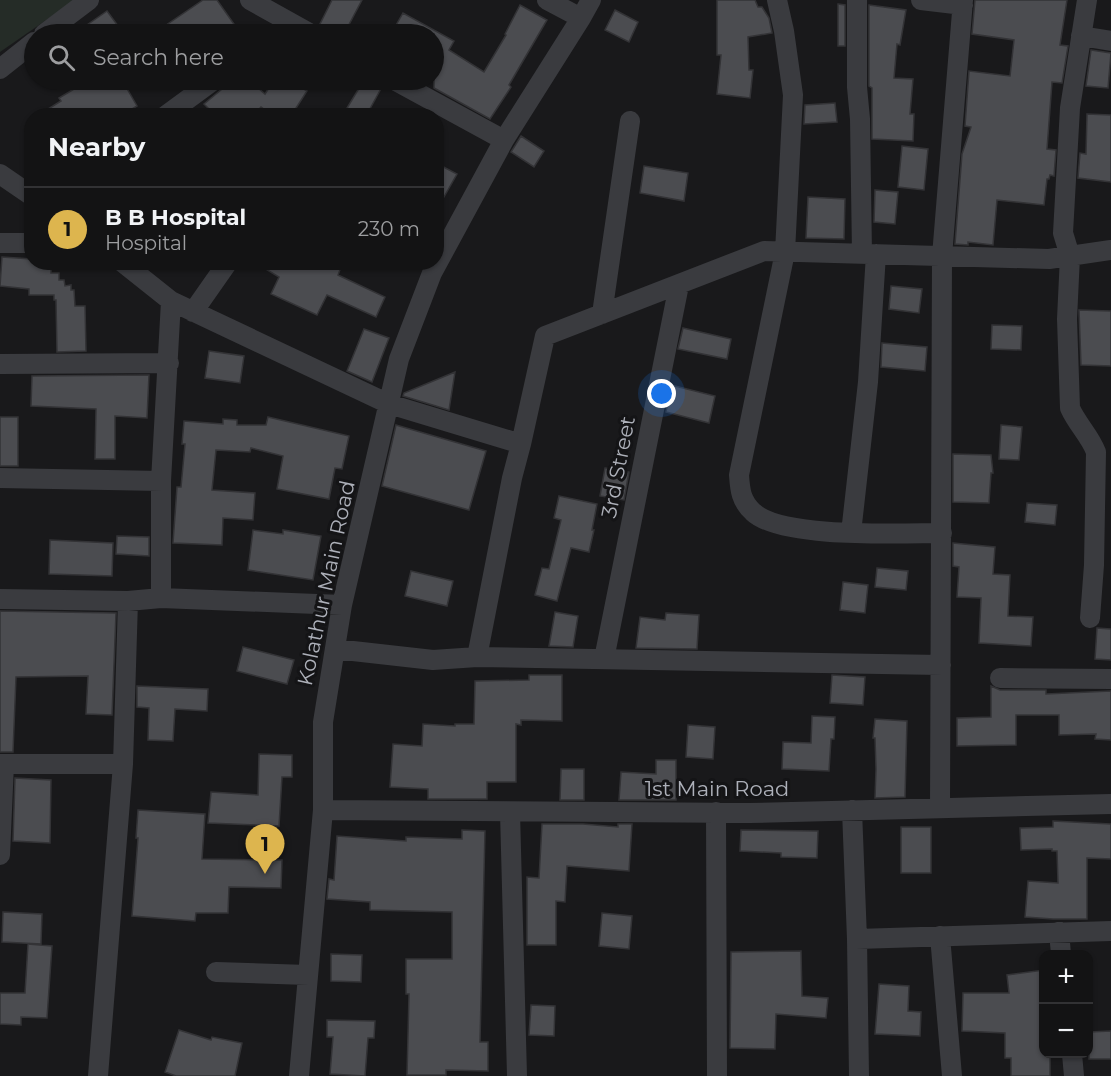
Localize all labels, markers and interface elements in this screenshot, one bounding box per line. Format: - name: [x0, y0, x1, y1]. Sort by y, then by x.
- search box: [24, 24, 444, 90]
- icon: search: [45, 41, 78, 74]
- text: Search here: [93, 44, 224, 71]
- text: Nearby: [48, 131, 145, 163]
- text: B B Hospital: [105, 204, 246, 231]
- text: 1: [64, 217, 71, 241]
- text: 230 m: [358, 217, 420, 241]
- text: Hospital: [105, 231, 187, 255]
- your location: [647, 379, 676, 408]
- street label: 3rd Street: [596, 414, 640, 520]
- street label: Kolathur Main Road: [292, 478, 360, 688]
- street label: 1st Main Road: [645, 776, 789, 801]
- pin: 1: [246, 824, 284, 874]
- map controls: [1039, 950, 1093, 1058]
- button: +: [1039, 950, 1093, 1004]
- button: −: [1039, 1004, 1093, 1058]

